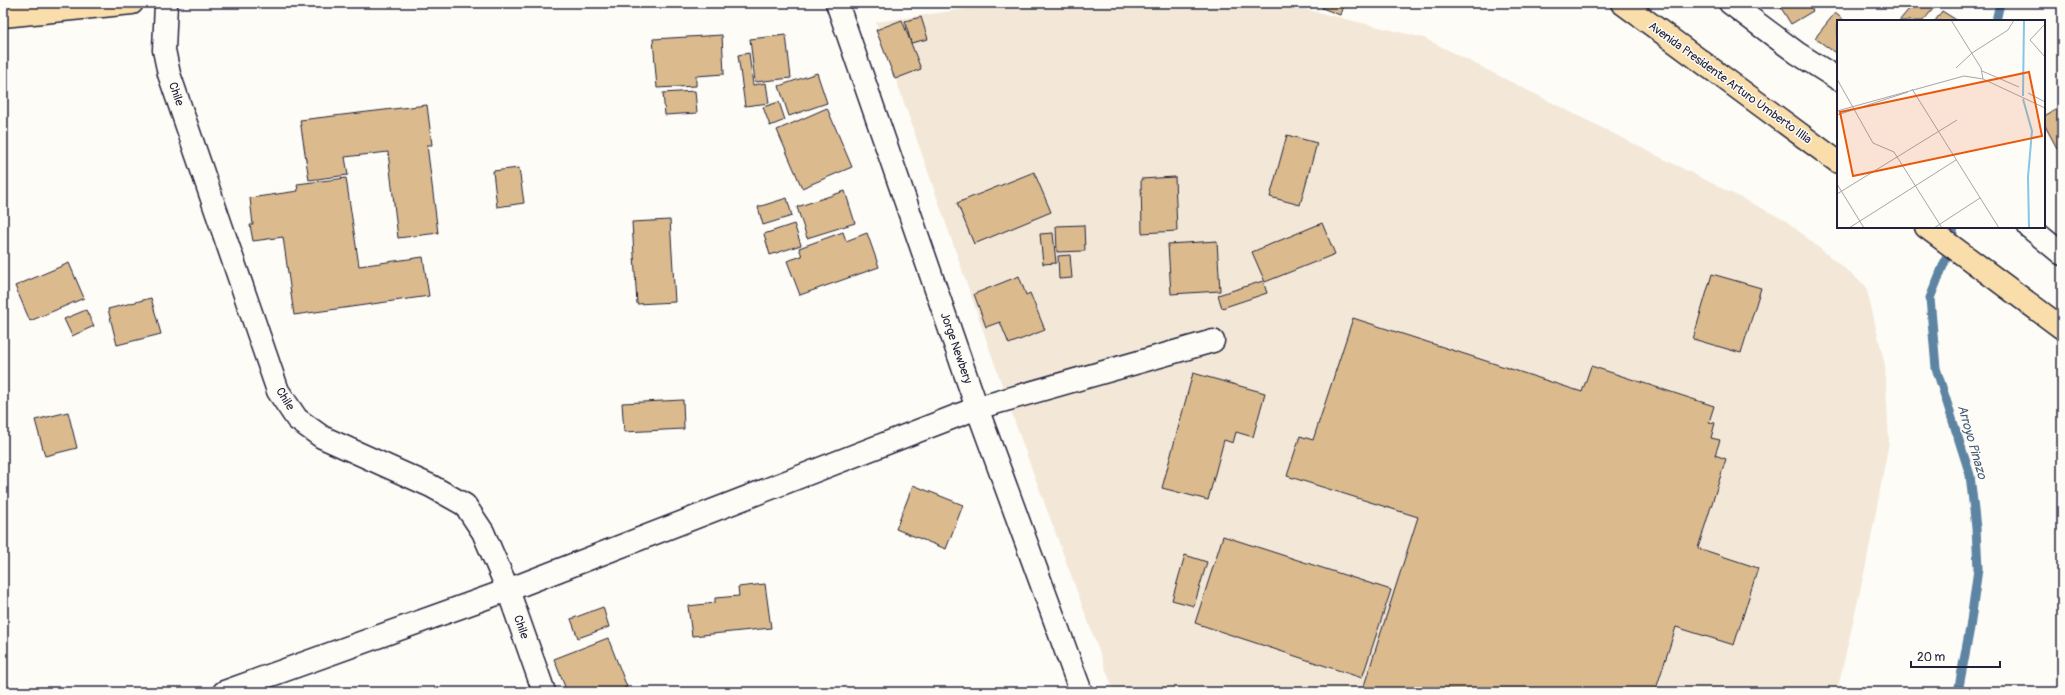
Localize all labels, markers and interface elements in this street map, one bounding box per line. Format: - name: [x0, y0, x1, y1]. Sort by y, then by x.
- street label: Avenida Presidente Arturo Umberto Illia: [1645, 19, 1815, 148]
- inset map: [1837, 20, 2045, 228]
- street label: Chile: [165, 80, 187, 108]
- street label: Jorge Newbery: [937, 310, 975, 386]
- street label: Chile: [272, 385, 298, 413]
- water label: Arroyo Pinazo: [1954, 403, 1990, 482]
- street label: Chile: [510, 613, 532, 641]
- scale bar: [1911, 643, 2000, 669]
- text: 20 m: [1917, 650, 1946, 665]

